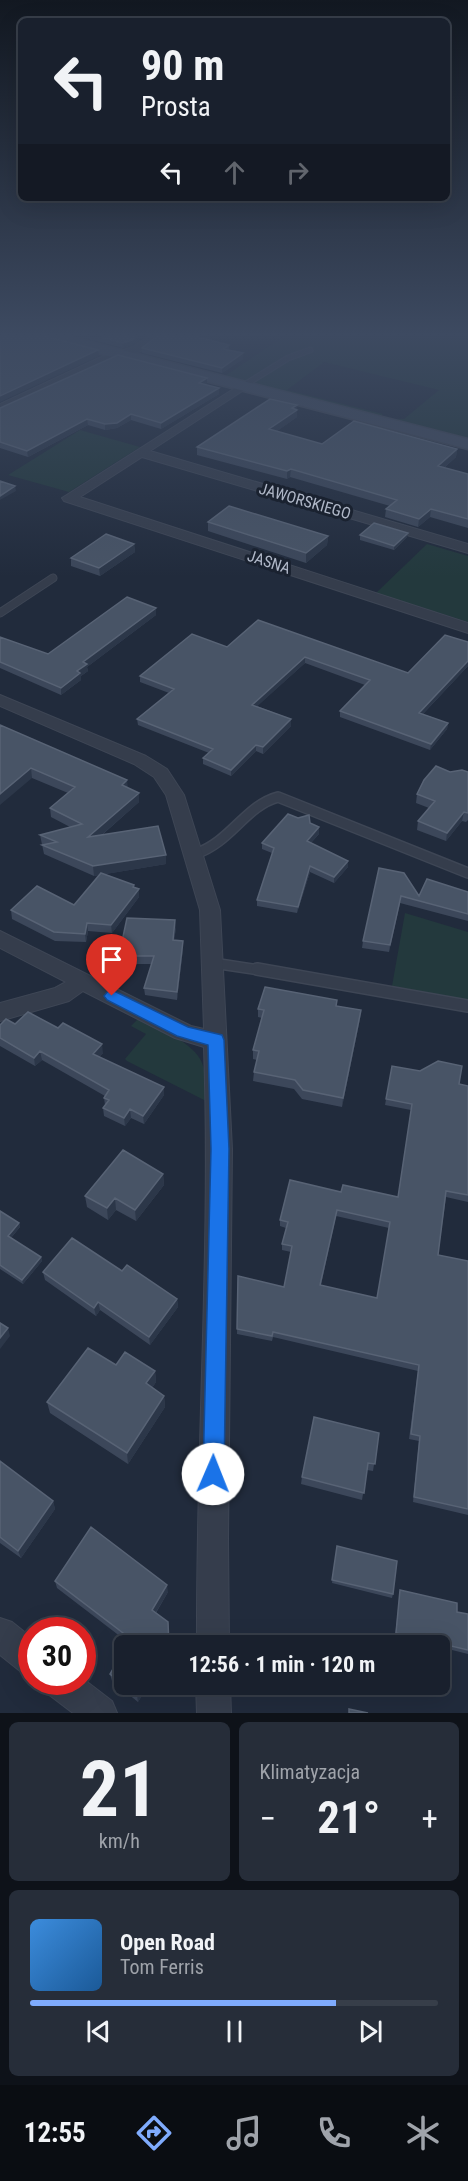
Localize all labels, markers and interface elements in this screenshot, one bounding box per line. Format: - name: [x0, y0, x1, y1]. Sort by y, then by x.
- text: 90 m: [141, 41, 224, 90]
- icon: left: [42, 42, 120, 120]
- text: Prosta: [141, 91, 211, 123]
- icon: left: [155, 156, 188, 189]
- icon: ahead: [218, 156, 251, 189]
- icon: right: [281, 156, 314, 189]
- street label: JAWORSKIEGO: [257, 479, 353, 523]
- street label: JASNA: [245, 546, 293, 578]
- pin: [86, 934, 137, 996]
- icon: arrive: [95, 943, 128, 976]
- position arrow: [181, 1442, 245, 1506]
- speed limit sign: 30: [18, 1617, 96, 1695]
- text: 12:56 · 1 min · 120 m: [189, 1652, 375, 1677]
- text: 21: [80, 1744, 159, 1835]
- text: Klimatyzacja: [260, 1760, 360, 1784]
- text: 21°: [317, 1791, 380, 1844]
- text: −: [260, 1799, 276, 1838]
- text: +: [422, 1799, 438, 1838]
- text: km/h: [99, 1829, 140, 1853]
- text: Open Road: [120, 1930, 215, 1955]
- text: Tom Ferris: [120, 1955, 204, 1979]
- icon: previous: [82, 2015, 115, 2048]
- icon: pause: [218, 2015, 251, 2048]
- icon: next: [354, 2015, 387, 2048]
- icon: directions: [133, 2112, 175, 2154]
- icon: music: [223, 2112, 265, 2154]
- icon: phone: [313, 2112, 355, 2154]
- icon: climate: [402, 2112, 444, 2154]
- text: 12:55: [24, 2117, 86, 2149]

